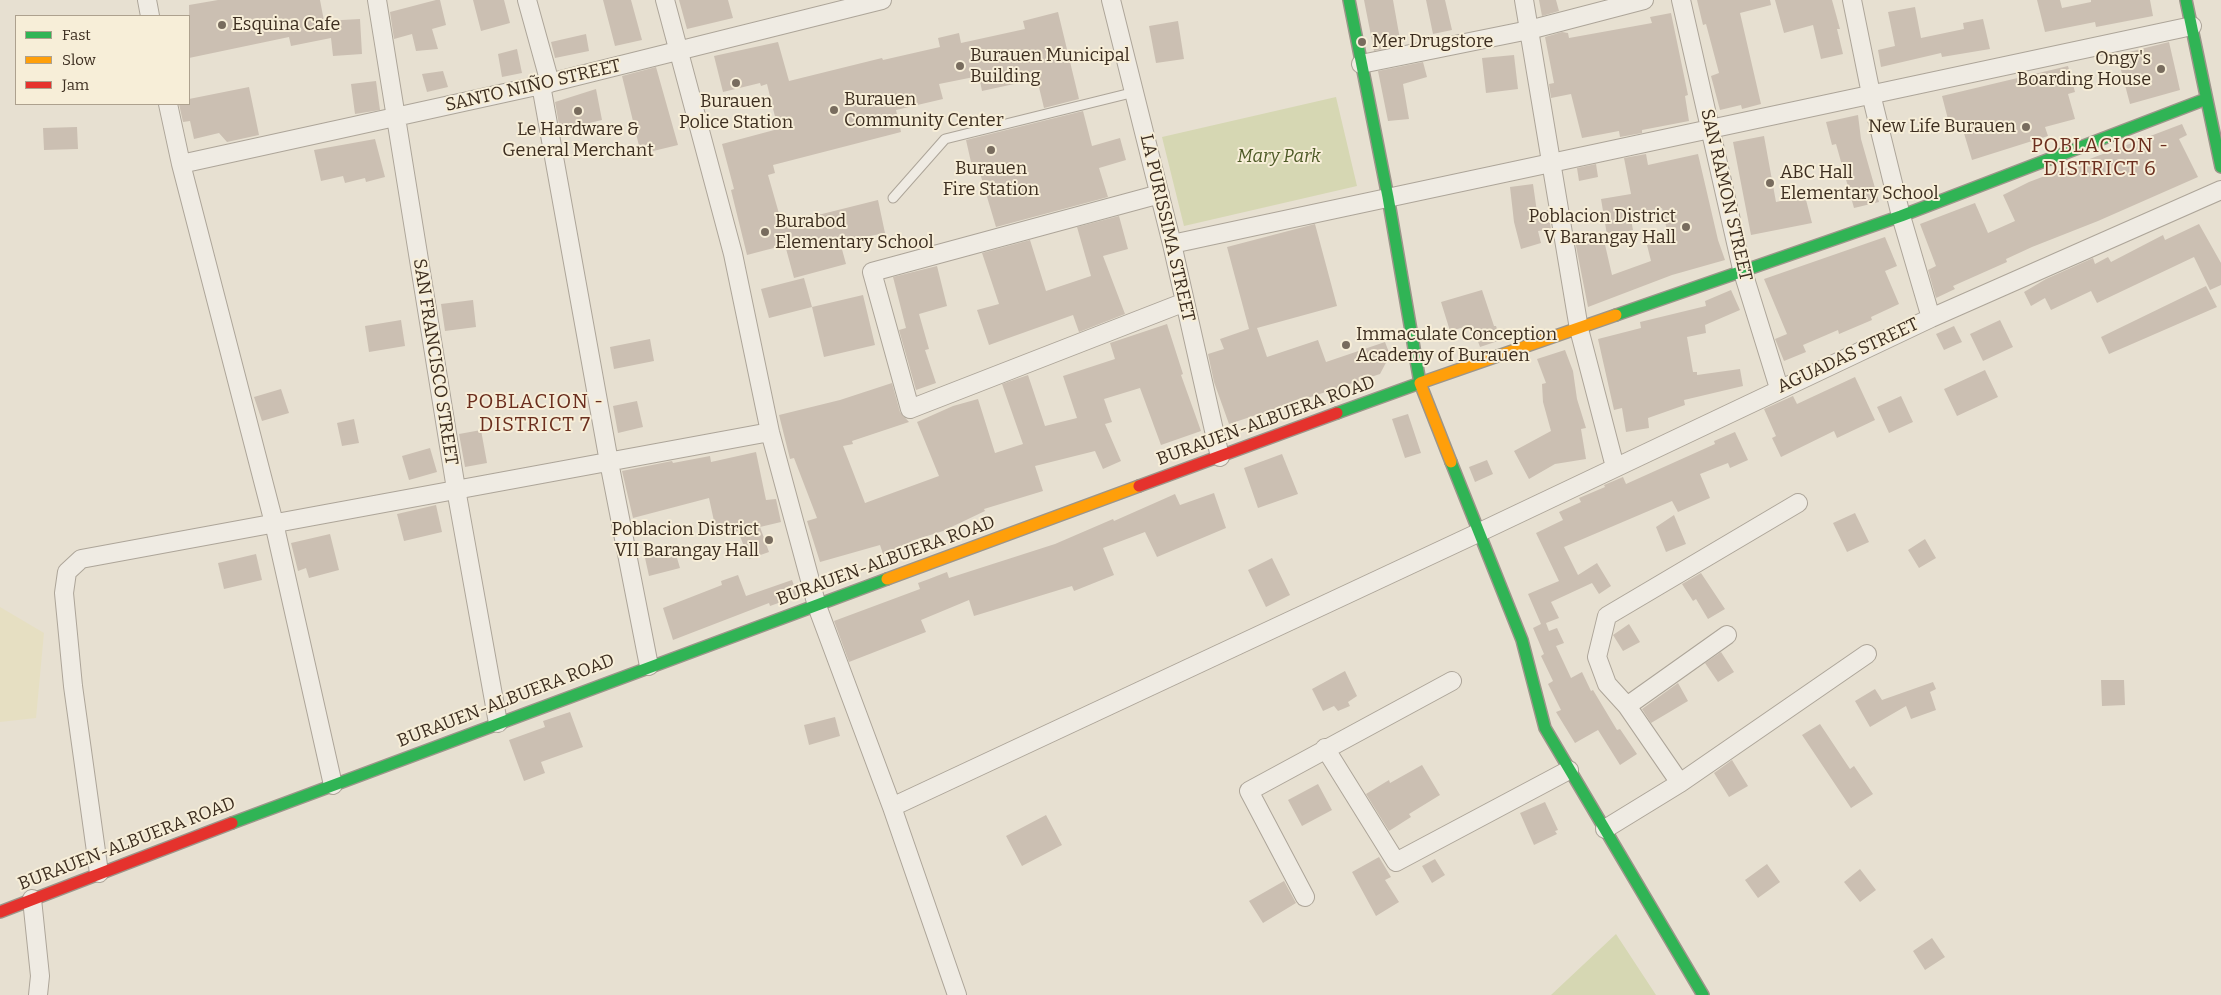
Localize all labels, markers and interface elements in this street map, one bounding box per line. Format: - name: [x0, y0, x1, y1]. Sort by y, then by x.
- place label: Esquina Cafe: [232, 14, 340, 36]
- legend: [15, 15, 190, 105]
- marker: Esquina Cafe: [216, 19, 228, 31]
- text: Fast: [62, 26, 91, 44]
- place label: Mer Drugstore: [1372, 31, 1493, 53]
- marker: Mer Drugstore: [1356, 36, 1368, 48]
- place label: Burauen Municipal Building: [970, 45, 1130, 88]
- place label: Ongy's Boarding House: [2017, 48, 2151, 90]
- text: Slow: [62, 51, 96, 69]
- street label: SANTO NIÑO STREET: [443, 55, 623, 117]
- marker: Burauen Municipal Building: [954, 60, 966, 72]
- marker: Ongy's Boarding House: [2155, 63, 2167, 75]
- text: Jam: [62, 76, 89, 94]
- marker: Burauen Police Station: [730, 77, 742, 89]
- place label: Burauen Community Center: [844, 89, 1004, 132]
- place label: Burauen Police Station: [679, 91, 793, 134]
- marker: Burauen Community Center: [828, 104, 840, 116]
- marker: Le Hardware & General Merchant: [572, 105, 584, 117]
- street label: SAN RAMON STREET: [1696, 107, 1756, 283]
- place label: New Life Burauen: [1868, 116, 2016, 138]
- place label: Le Hardware & General Merchant: [502, 119, 654, 162]
- marker: New Life Burauen: [2020, 121, 2032, 133]
- street label: LA PURISSIMA STREET: [1135, 132, 1199, 324]
- district label: POBLACION - DISTRICT 6: [2030, 134, 2170, 181]
- marker: Burauen Fire Station: [985, 144, 997, 156]
- park label: Mary Park: [1237, 146, 1321, 168]
- place label: Burauen Fire Station: [943, 158, 1039, 200]
- place label: ABC Hall Elementary School: [1780, 162, 1939, 204]
- marker: ABC Hall Elementary School: [1764, 177, 1776, 189]
- place label: Poblacion District V Barangay Hall: [1529, 206, 1676, 248]
- place label: Burabod Elementary School: [775, 211, 934, 253]
- marker: Poblacion District V Barangay Hall: [1680, 221, 1692, 233]
- marker: Burabod Elementary School: [759, 226, 771, 238]
- street label: SAN FRANCISCO STREET: [408, 257, 462, 467]
- street label: AGUADAS STREET: [1774, 314, 1922, 398]
- place label: Immaculate Conception Academy of Burauen: [1356, 324, 1557, 366]
- marker: Immaculate Conception Academy of Burauen: [1340, 339, 1352, 351]
- street label: BURAUEN-ALBUERA ROAD: [1154, 371, 1378, 471]
- district label: POBLACION - DISTRICT 7: [465, 390, 605, 437]
- street label: BURAUEN-ALBUERA ROAD: [774, 511, 998, 611]
- place label: Poblacion District VII Barangay Hall: [612, 519, 759, 562]
- marker: Poblacion District VII Barangay Hall: [763, 534, 775, 546]
- street label: BURAUEN-ALBUERA ROAD: [394, 650, 618, 752]
- street label: BURAUEN-ALBUERA ROAD: [15, 793, 239, 895]

